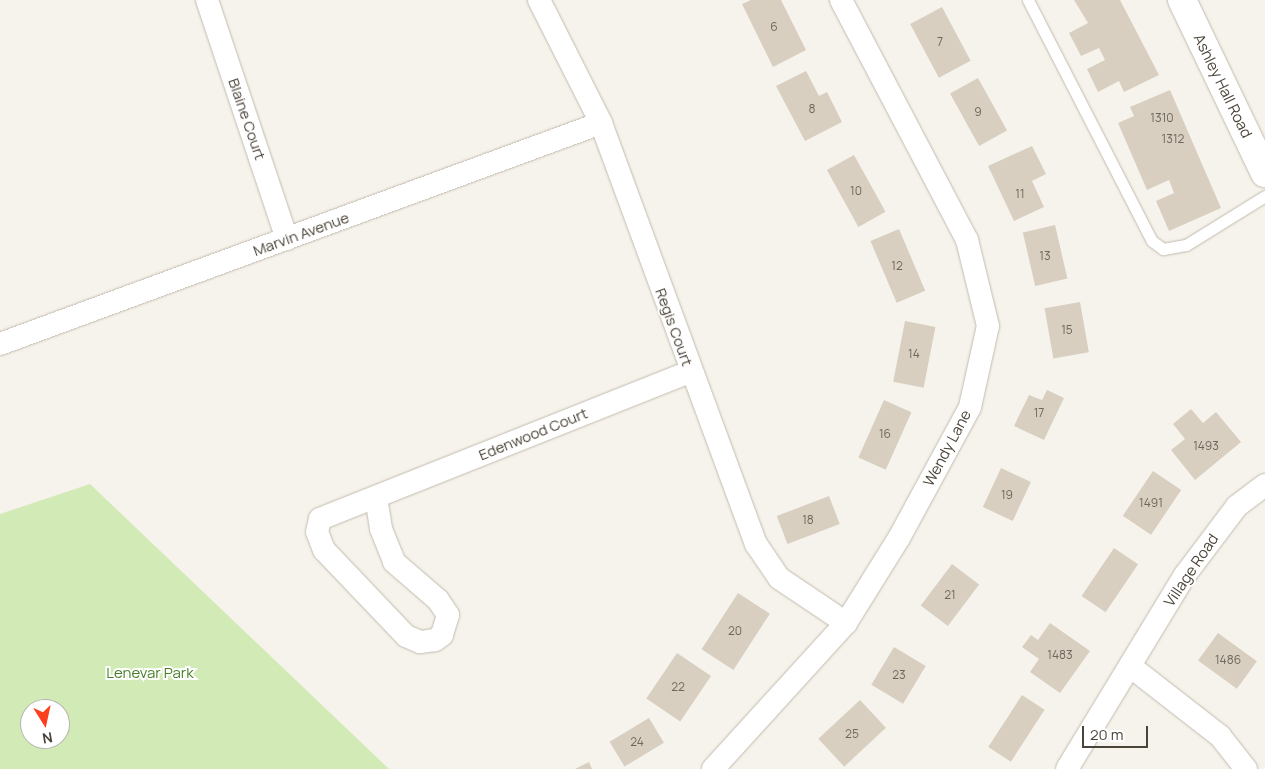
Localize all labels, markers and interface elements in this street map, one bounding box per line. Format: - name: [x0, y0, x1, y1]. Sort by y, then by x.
- house number: 6: [770, 20, 778, 34]
- street label: Ashley Hall Road: [1190, 31, 1256, 141]
- house number: 7: [937, 35, 943, 49]
- street label: Blaine Court: [225, 76, 269, 162]
- house number: 8: [809, 102, 815, 116]
- house number: 9: [974, 105, 982, 119]
- house number: 1310: [1150, 111, 1174, 125]
- house number: 1312: [1162, 132, 1184, 146]
- house number: 10: [850, 184, 862, 198]
- house number: 11: [1015, 187, 1025, 201]
- street label: Marvin Avenue: [251, 208, 351, 260]
- house number: 13: [1039, 249, 1051, 263]
- house number: 12: [891, 259, 903, 273]
- street label: Regis Court: [652, 286, 696, 368]
- house number: 15: [1061, 323, 1073, 337]
- house number: 14: [908, 347, 920, 361]
- street label: Edenwood Court: [476, 404, 590, 464]
- house number: 17: [1034, 406, 1044, 420]
- street label: Wendy Lane: [919, 407, 975, 489]
- house number: 16: [879, 427, 891, 441]
- house number: 1493: [1193, 439, 1219, 453]
- house number: 19: [1001, 488, 1013, 502]
- house number: 1491: [1139, 496, 1163, 510]
- house number: 18: [802, 513, 814, 527]
- street label: Village Road: [1160, 530, 1222, 610]
- house number: 21: [944, 588, 956, 602]
- house number: 20: [728, 624, 742, 638]
- house number: 1483: [1047, 648, 1073, 662]
- house number: 1486: [1215, 653, 1241, 667]
- park label: Lenevar Park: [106, 664, 194, 682]
- house number: 23: [892, 668, 906, 682]
- house number: 22: [671, 680, 685, 694]
- north arrow: [20, 699, 70, 749]
- scale bar: [1085, 716, 1151, 748]
- text: 20 m: [1090, 724, 1123, 745]
- house number: 25: [845, 727, 859, 741]
- text: N: [41, 728, 54, 749]
- house number: 24: [630, 735, 644, 749]

